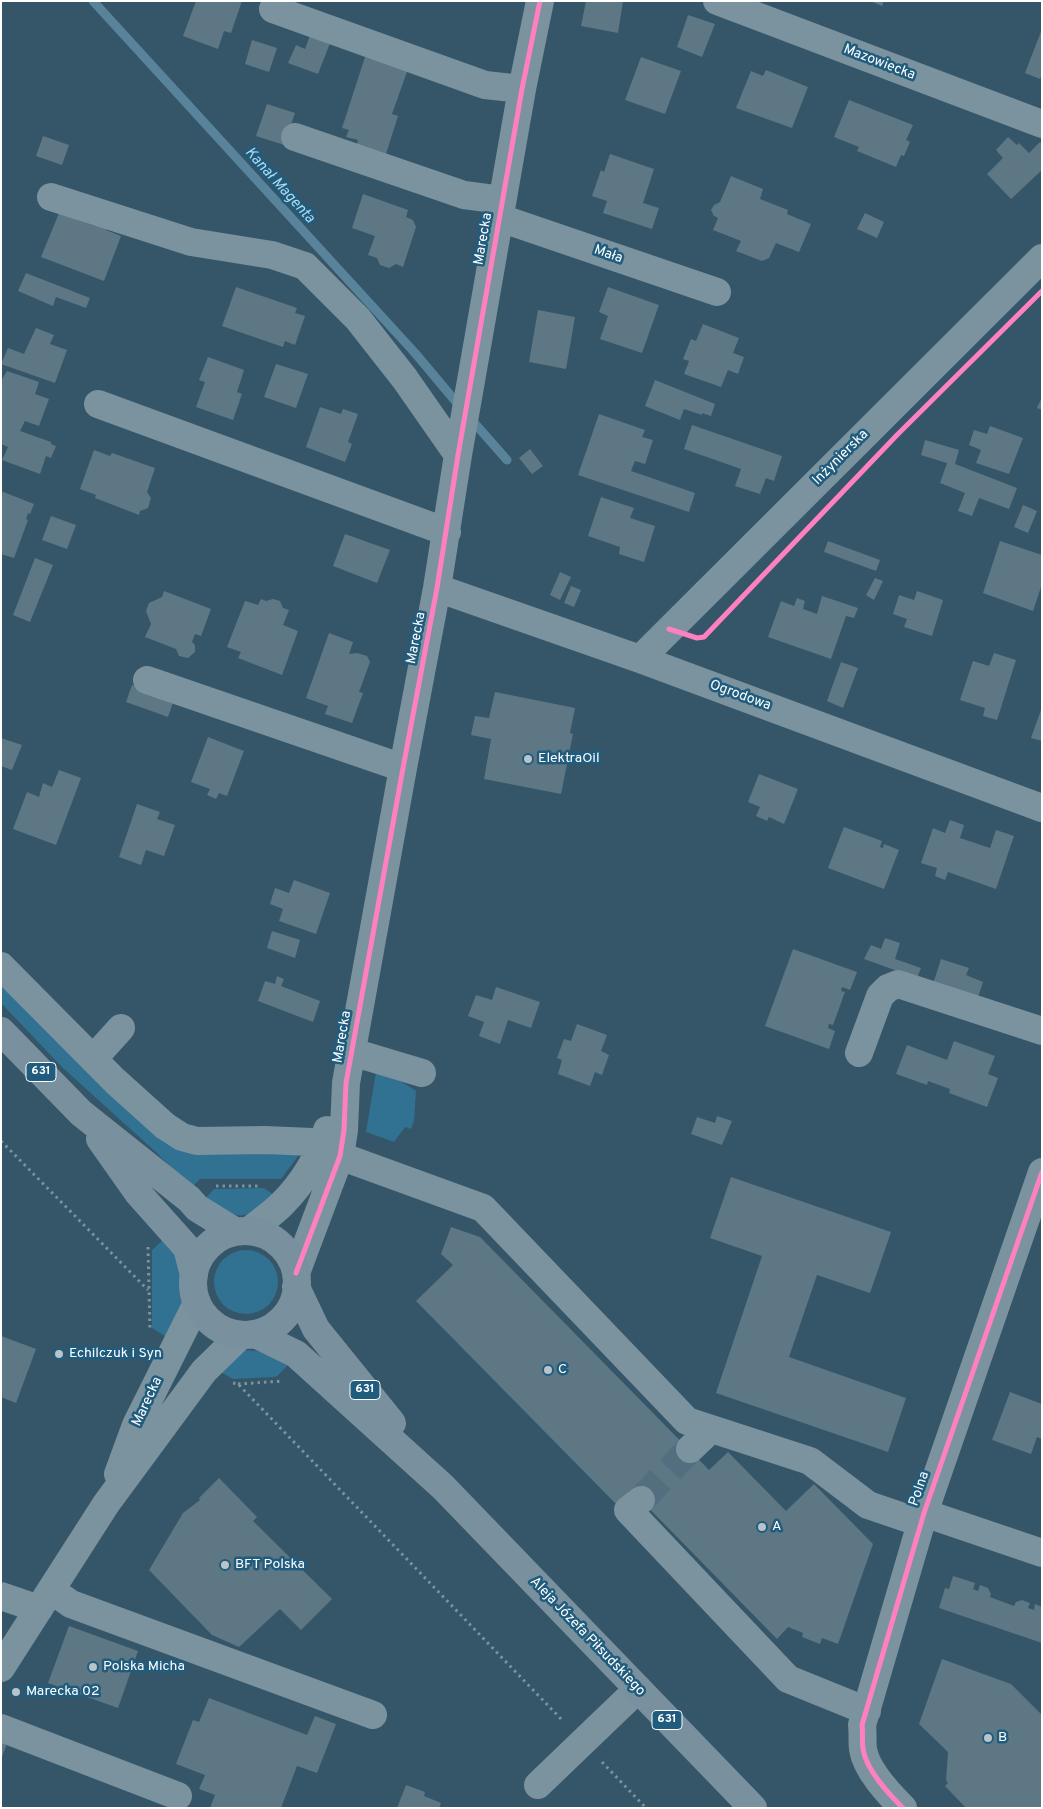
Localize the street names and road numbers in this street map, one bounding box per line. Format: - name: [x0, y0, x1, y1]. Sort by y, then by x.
- street label: Mazowiecka: [841, 42, 917, 84]
- street label: Marecka: [471, 212, 497, 266]
- street label: Mała: [591, 242, 625, 268]
- street label: Inżynierska: [810, 427, 872, 489]
- street label: Marecka: [404, 611, 430, 665]
- street label: Ogrodowa: [707, 677, 773, 715]
- street label: Marecka: [330, 1010, 356, 1064]
- road number: 631: [26, 1062, 56, 1082]
- street label: Marecka: [129, 1375, 167, 1429]
- road number: 631: [350, 1380, 380, 1400]
- street label: Polna: [906, 1469, 934, 1509]
- street label: Aleja Józefa Piłsudskiego: [526, 1574, 648, 1700]
- road number: 631: [652, 1710, 682, 1730]

